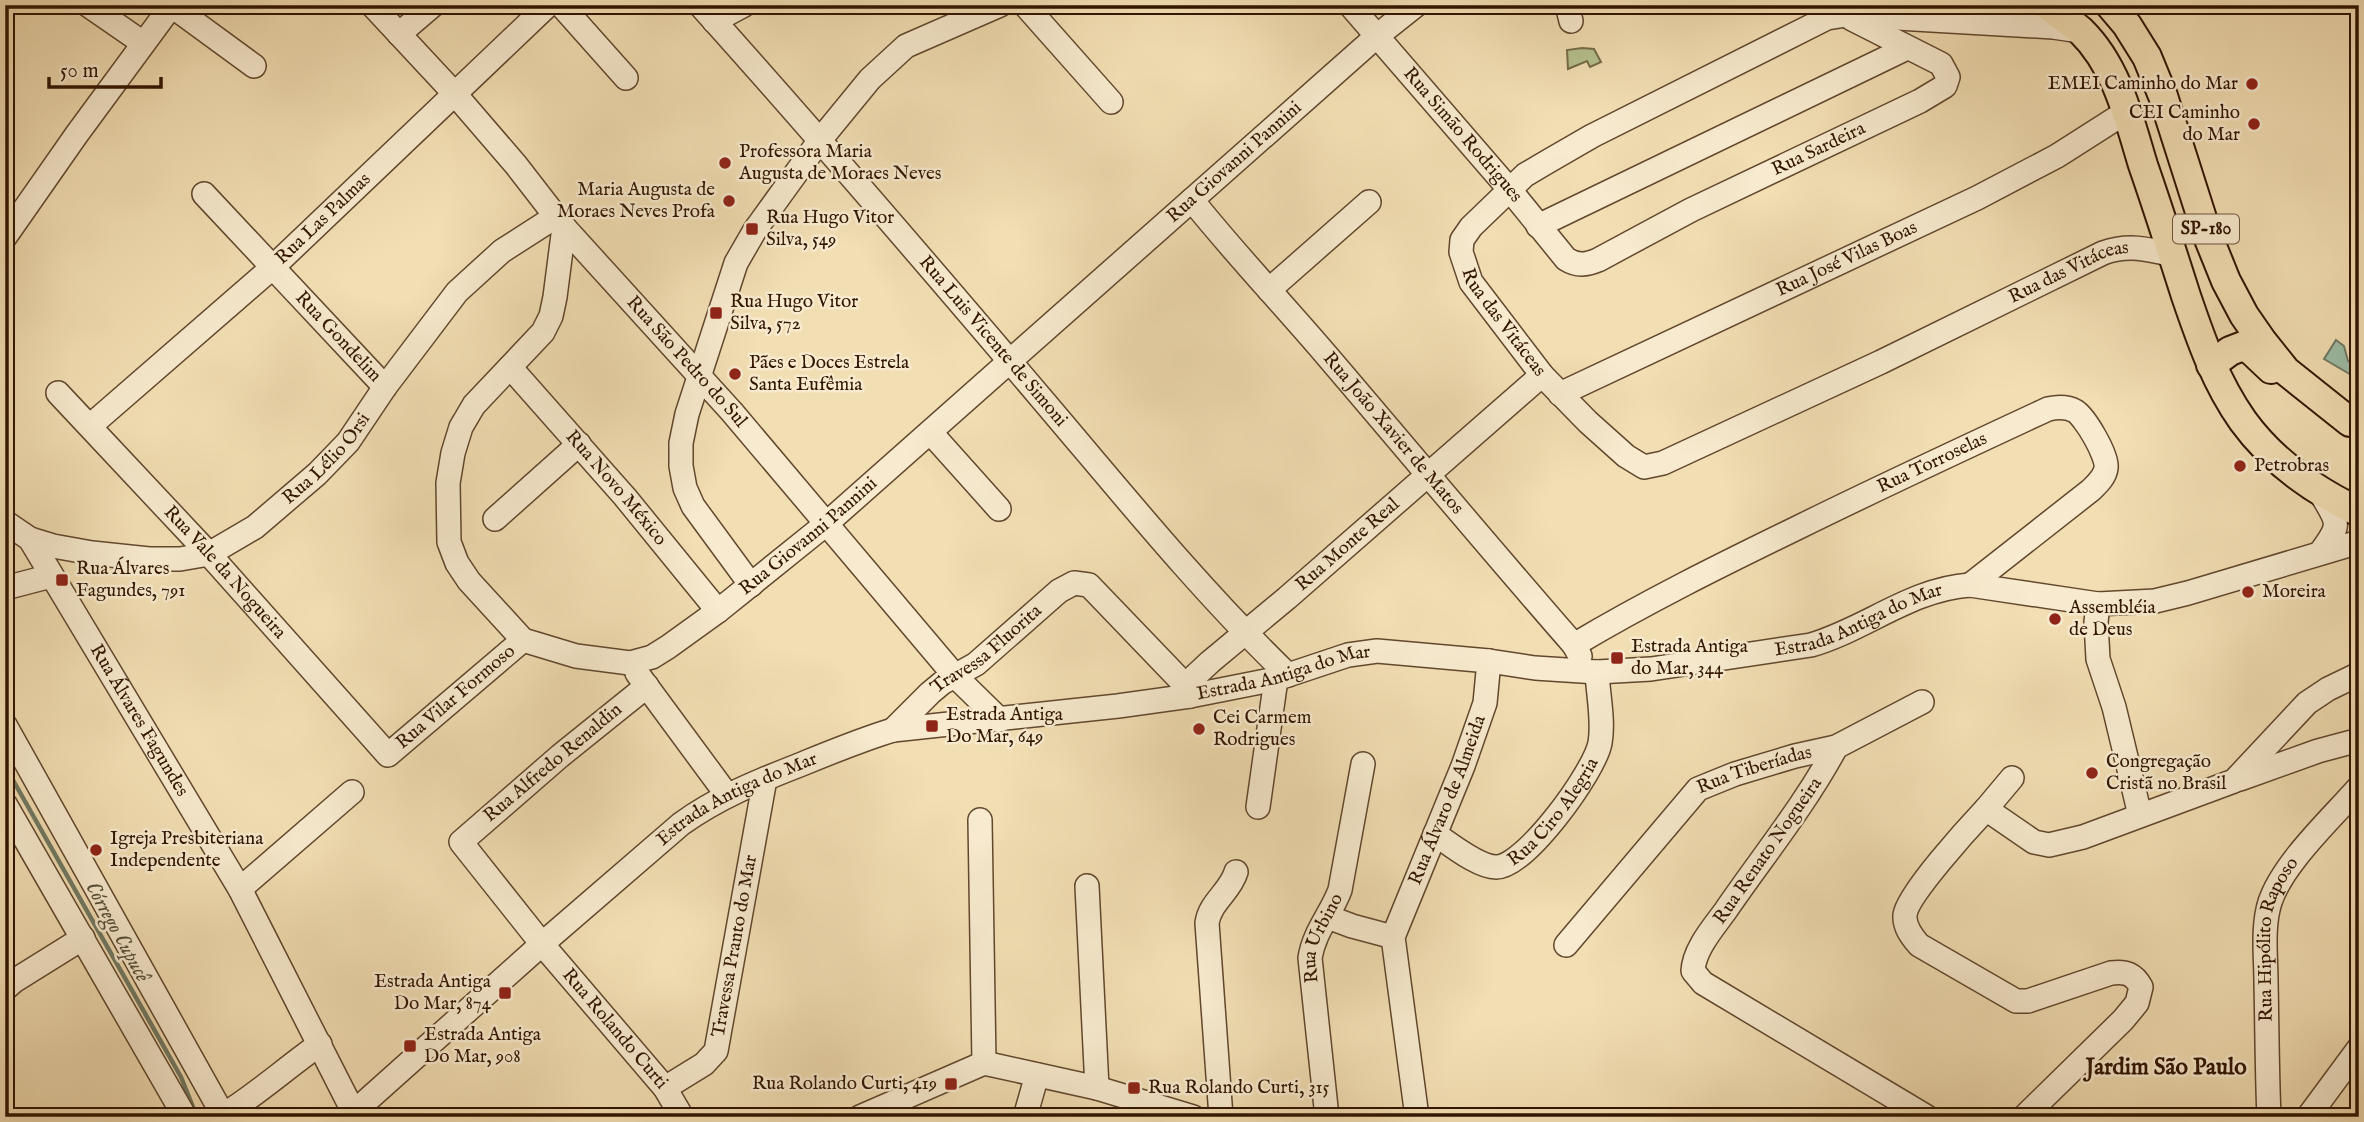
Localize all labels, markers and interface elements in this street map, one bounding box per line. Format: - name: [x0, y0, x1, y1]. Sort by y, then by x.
- scale bar: [49, 46, 161, 90]
- text: 50 m: [60, 58, 99, 85]
- street label: Rua Simão Rodrigues: [1397, 62, 1528, 208]
- place label: EMEI Caminho do Mar: [2048, 72, 2238, 96]
- marker: EMEI Caminho do Mar: [2244, 76, 2260, 92]
- street label: Rua Giovanni Pannini: [1162, 96, 1307, 228]
- place label: CEI Caminho do Mar: [2129, 101, 2240, 147]
- street label: Rua Sardeira: [1768, 116, 1870, 182]
- marker: CEI Caminho do Mar: [2246, 116, 2262, 132]
- place label: Professora Maria Augusta de Moraes Neves: [738, 140, 941, 186]
- marker: Professora Maria Augusta de Moraes Neves: [717, 155, 733, 171]
- street label: Rua Las Palmas: [271, 168, 376, 270]
- place label: Maria Augusta de Moraes Neves Profa: [557, 178, 716, 224]
- marker: Maria Augusta de Moraes Neves Profa: [721, 193, 737, 209]
- place label: Rua Hugo Vitor Silva, 549: [766, 206, 894, 252]
- road number: SP-180: [2173, 214, 2239, 244]
- street label: Rua José Vilas Boas: [1772, 216, 1921, 303]
- marker: Rua Hugo Vitor Silva, 549: [744, 221, 760, 237]
- street label: Rua das Vitáceas: [2005, 236, 2130, 309]
- street label: Rua Luis Vicente de Simoni: [913, 251, 1072, 432]
- street label: Rua das Vitáceas: [1455, 265, 1551, 382]
- street label: Rua Gondelim: [290, 286, 387, 388]
- place label: Rua Hugo Vitor Silva, 572: [730, 290, 858, 336]
- street label: Rua São Pedro do Sul: [621, 291, 753, 433]
- marker: Rua Hugo Vitor Silva, 572: [708, 305, 724, 321]
- street label: Rua João Xavier de Matos: [1317, 347, 1469, 520]
- place label: Pães e Doces Estrela Santa Eufêmia: [749, 351, 910, 397]
- marker: Pães e Doces Estrela Santa Eufêmia: [727, 366, 743, 382]
- street label: Rua Lélio Orsi: [278, 409, 376, 510]
- street label: Rua Novo México: [560, 426, 672, 551]
- street label: Rua Torroselas: [1873, 427, 1991, 499]
- place label: Petrobras: [2254, 454, 2329, 478]
- marker: Petrobras: [2232, 458, 2248, 474]
- street label: Rua Giovanni Pannini: [735, 472, 883, 601]
- street label: Rua Monte Real: [1291, 492, 1405, 597]
- street label: Rua Vale da Nogueira: [158, 501, 292, 645]
- place label: Rua Álvares Fagundes, 791: [76, 556, 185, 603]
- marker: Rua Álvares Fagundes, 791: [54, 572, 70, 588]
- street label: Estrada Antiga do Mar: [1773, 578, 1945, 662]
- place label: Moreira: [2262, 580, 2327, 604]
- marker: Moreira: [2240, 584, 2256, 600]
- place label: Assembléia de Deus: [2068, 596, 2157, 642]
- street label: Travessa Fluorita: [926, 599, 1048, 699]
- marker: Assembléia de Deus: [2047, 611, 2063, 627]
- place label: Estrada Antiga do Mar, 344: [1631, 635, 1749, 681]
- street label: Rua Álvares Fagundes: [84, 640, 194, 801]
- street label: Rua Vilar Formoso: [391, 640, 521, 755]
- street label: Estrada Antiga do Mar: [1195, 640, 1372, 706]
- marker: Estrada Antiga do Mar, 344: [1609, 650, 1625, 666]
- street label: Rua Alfredo Renaldin: [479, 698, 627, 828]
- place label: Estrada Antiga Do Mar, 649: [946, 703, 1064, 749]
- place label: Cei Carmem Rodrigues: [1213, 706, 1312, 752]
- street label: Rua Álvaro de Almeida: [1404, 712, 1492, 889]
- marker: Estrada Antiga Do Mar, 649: [924, 718, 940, 734]
- marker: Cei Carmem Rodrigues: [1191, 721, 1207, 737]
- street label: Rua Tiberíadas: [1693, 741, 1814, 800]
- street label: Estrada Antiga do Mar: [652, 747, 821, 852]
- place label: Congregação Cristã no Brasil: [2106, 750, 2227, 796]
- street label: Rua Ciro Alegria: [1503, 753, 1605, 872]
- marker: Congregação Cristã no Brasil: [2084, 765, 2100, 781]
- street label: Rua Renato Nogueira: [1708, 772, 1828, 929]
- place label: Igreja Presbiteriana Independente: [110, 827, 264, 873]
- marker: Igreja Presbiteriana Independente: [88, 842, 104, 858]
- street label: Rua Hipólito Raposo: [2253, 852, 2304, 1022]
- street label: Travessa Pranto do Mar: [707, 853, 763, 1039]
- water label: Córrego Cupucê: [78, 877, 156, 988]
- street label: Rua Urbino: [1298, 890, 1349, 984]
- street label: Rua Rolando Curti: [556, 964, 673, 1094]
- place label: Estrada Antiga Do Mar, 874: [374, 970, 492, 1016]
- marker: Estrada Antiga Do Mar, 874: [497, 985, 513, 1001]
- place label: Estrada Antiga Do Mar, 908: [424, 1023, 542, 1069]
- marker: Estrada Antiga Do Mar, 908: [402, 1038, 418, 1054]
- district label: Jardim São Paulo: [2082, 1053, 2247, 1082]
- place label: Rua Rolando Curti, 419: [752, 1072, 937, 1096]
- marker: Rua Rolando Curti, 419: [943, 1076, 959, 1092]
- place label: Rua Rolando Curti, 315: [1148, 1076, 1330, 1100]
- marker: Rua Rolando Curti, 315: [1126, 1080, 1142, 1096]

